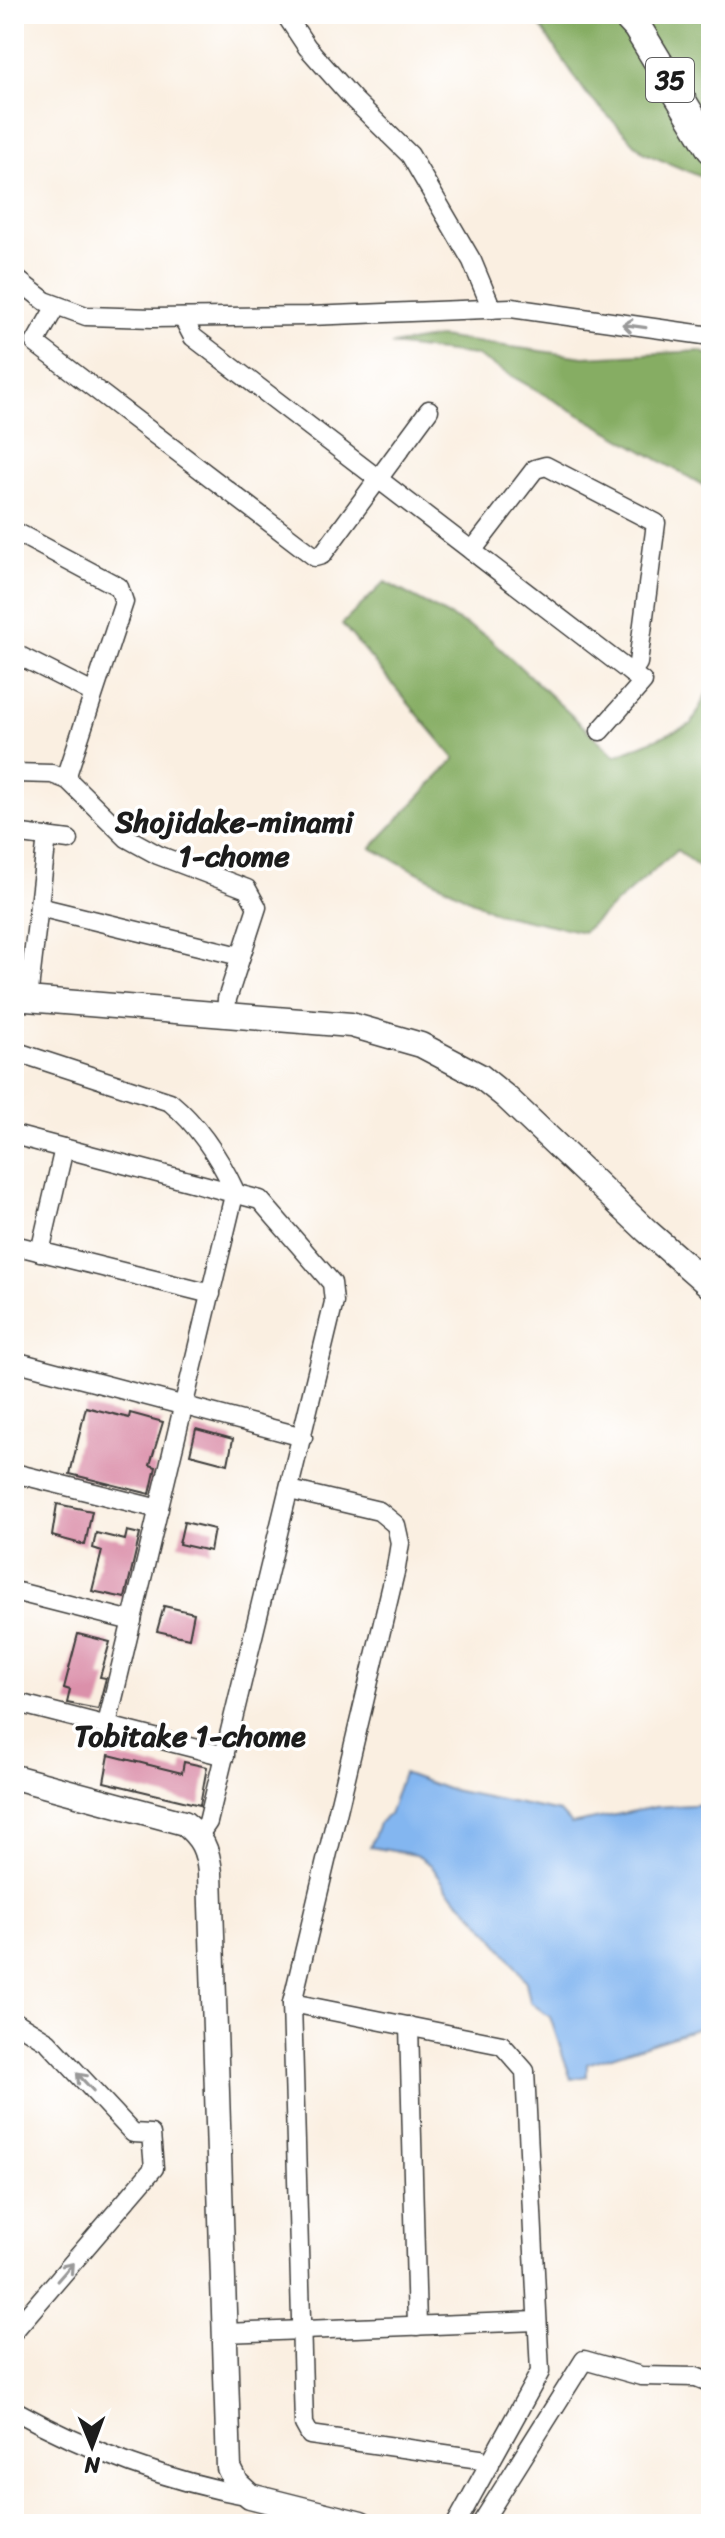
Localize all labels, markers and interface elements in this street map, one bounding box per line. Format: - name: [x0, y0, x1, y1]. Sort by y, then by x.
- road number: 35: [646, 58, 694, 102]
- one-way arrow: [622, 318, 647, 333]
- district label: Shojidake-minami 1-chome: [114, 795, 355, 883]
- district label: Tobitake 1-chome: [74, 1709, 306, 1763]
- one-way arrow: [76, 2072, 94, 2092]
- one-way arrow: [56, 2262, 74, 2282]
- north arrow: [52, 2406, 132, 2486]
- text: N: [84, 2446, 101, 2485]

